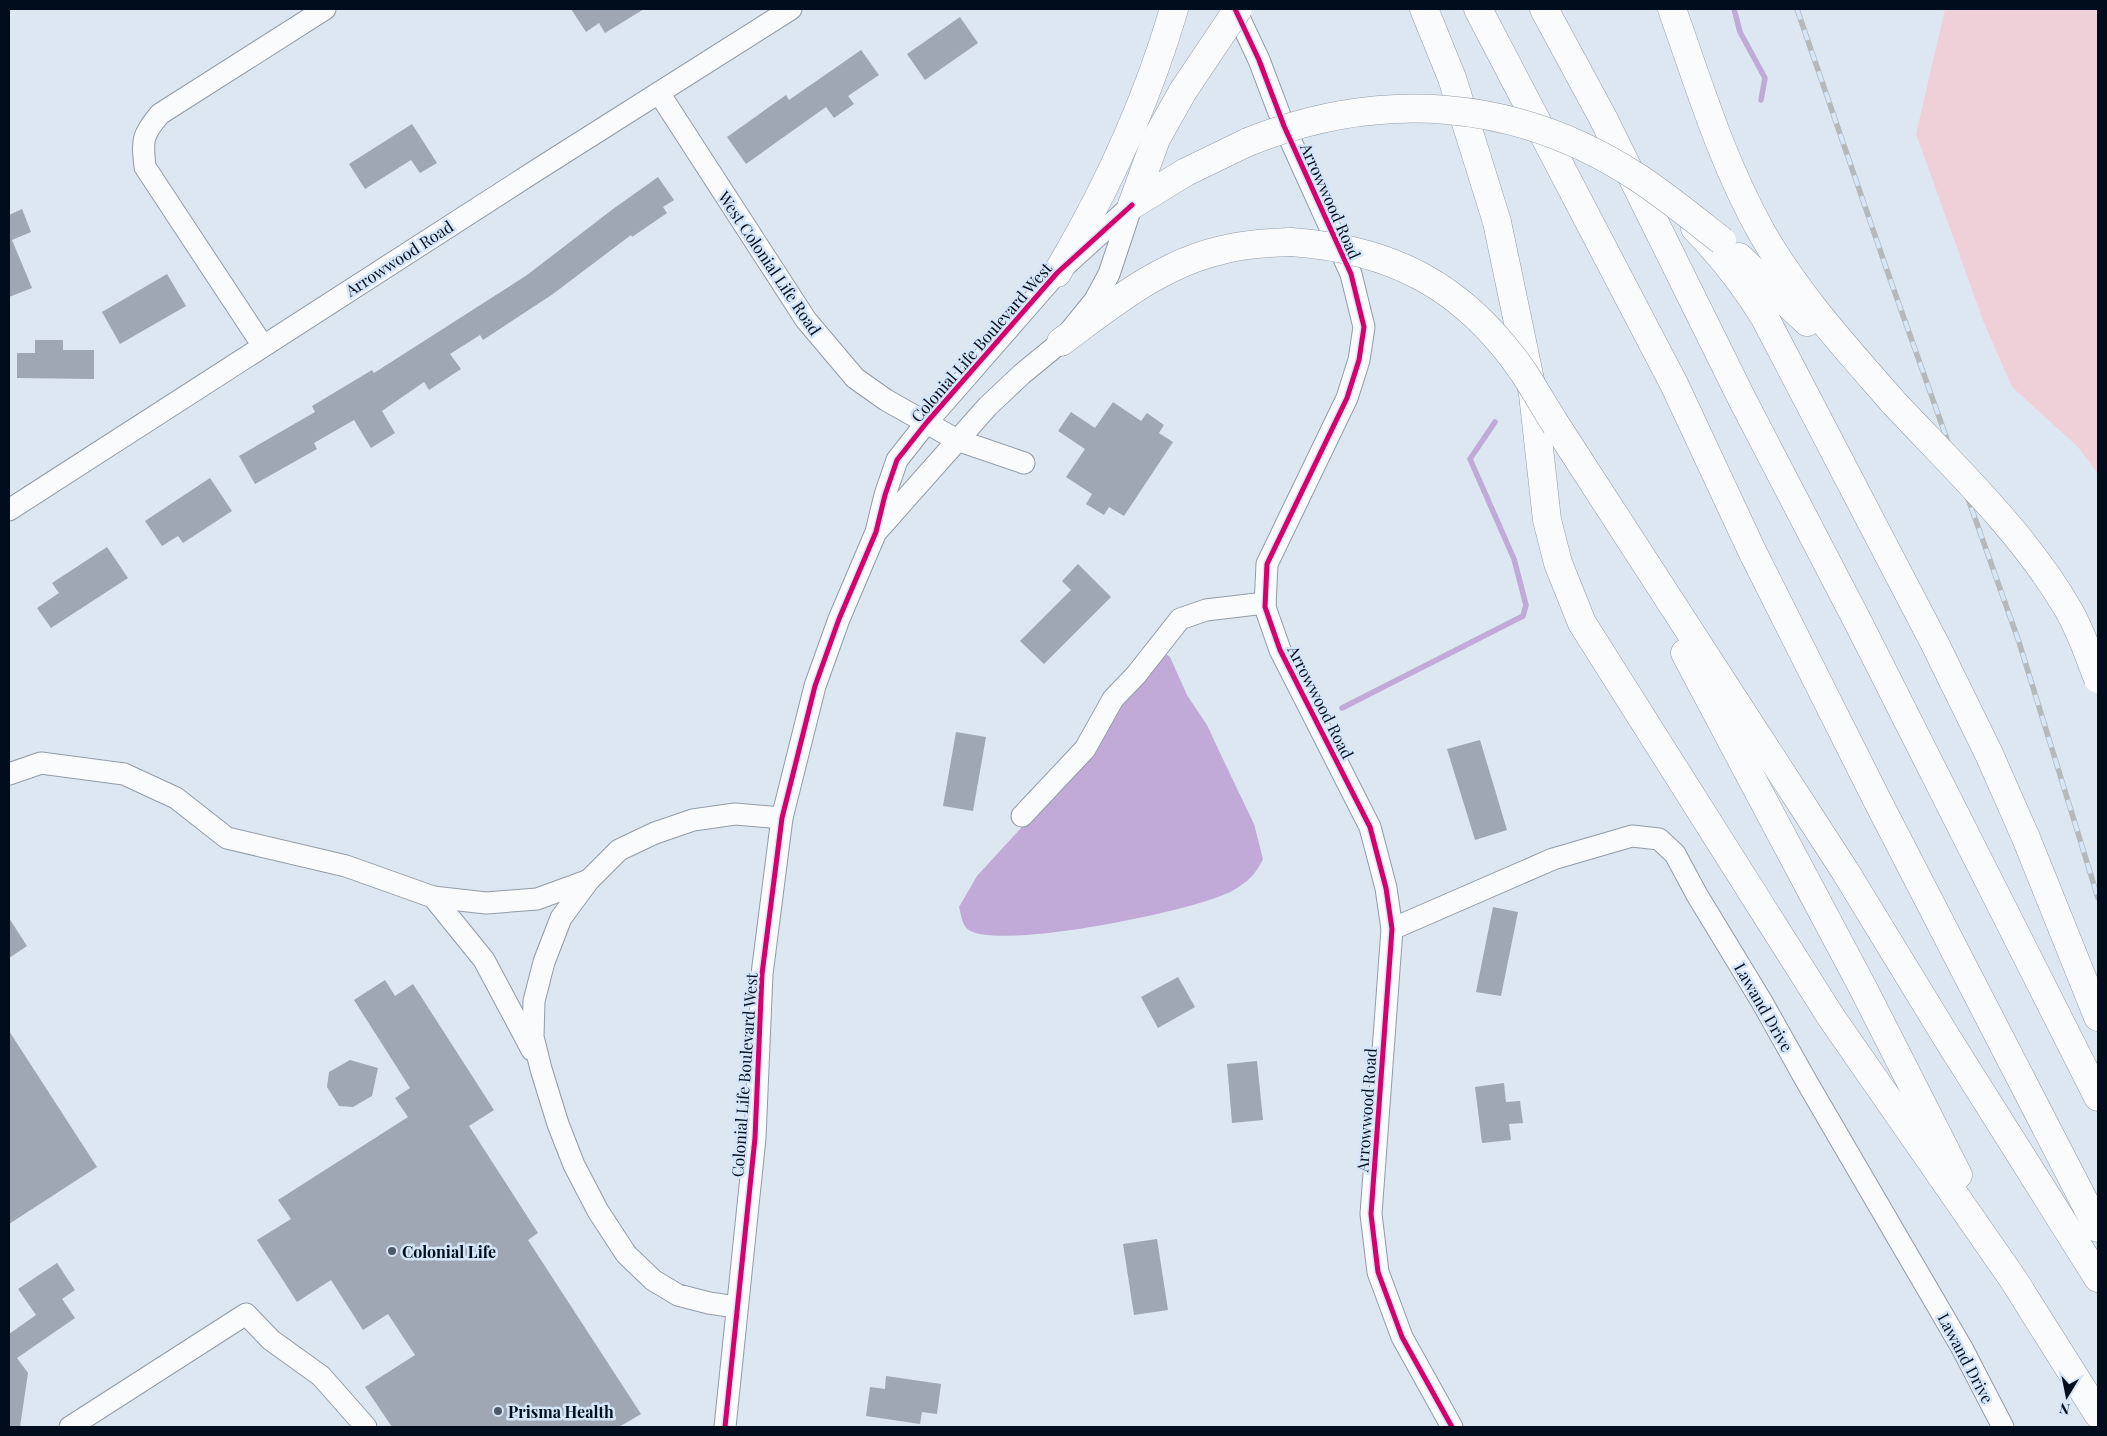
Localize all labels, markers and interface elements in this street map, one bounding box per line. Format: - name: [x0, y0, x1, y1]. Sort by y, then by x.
- street label: Arrowwood Road: [1296, 139, 1366, 262]
- street label: West Colonial Life Road: [713, 186, 826, 339]
- street label: Arrowwood Road: [340, 215, 457, 301]
- street label: Colonial Life Boulevard West: [906, 258, 1056, 426]
- street label: Arrowwood Road: [1283, 641, 1359, 762]
- street label: Lawand Drive: [1730, 959, 1798, 1055]
- street label: Colonial Life Boulevard West: [726, 972, 762, 1178]
- street label: Arrowwood Road: [1351, 1047, 1381, 1174]
- place label: Colonial Life: [402, 1241, 496, 1262]
- marker: Colonial Life: [386, 1245, 398, 1257]
- street label: Lawand Drive: [1933, 1309, 1999, 1407]
- north arrow: [2042, 1371, 2092, 1421]
- text: N: [2058, 1399, 2071, 1420]
- place label: Prisma Health: [508, 1401, 614, 1422]
- marker: Prisma Health: [492, 1405, 504, 1417]

